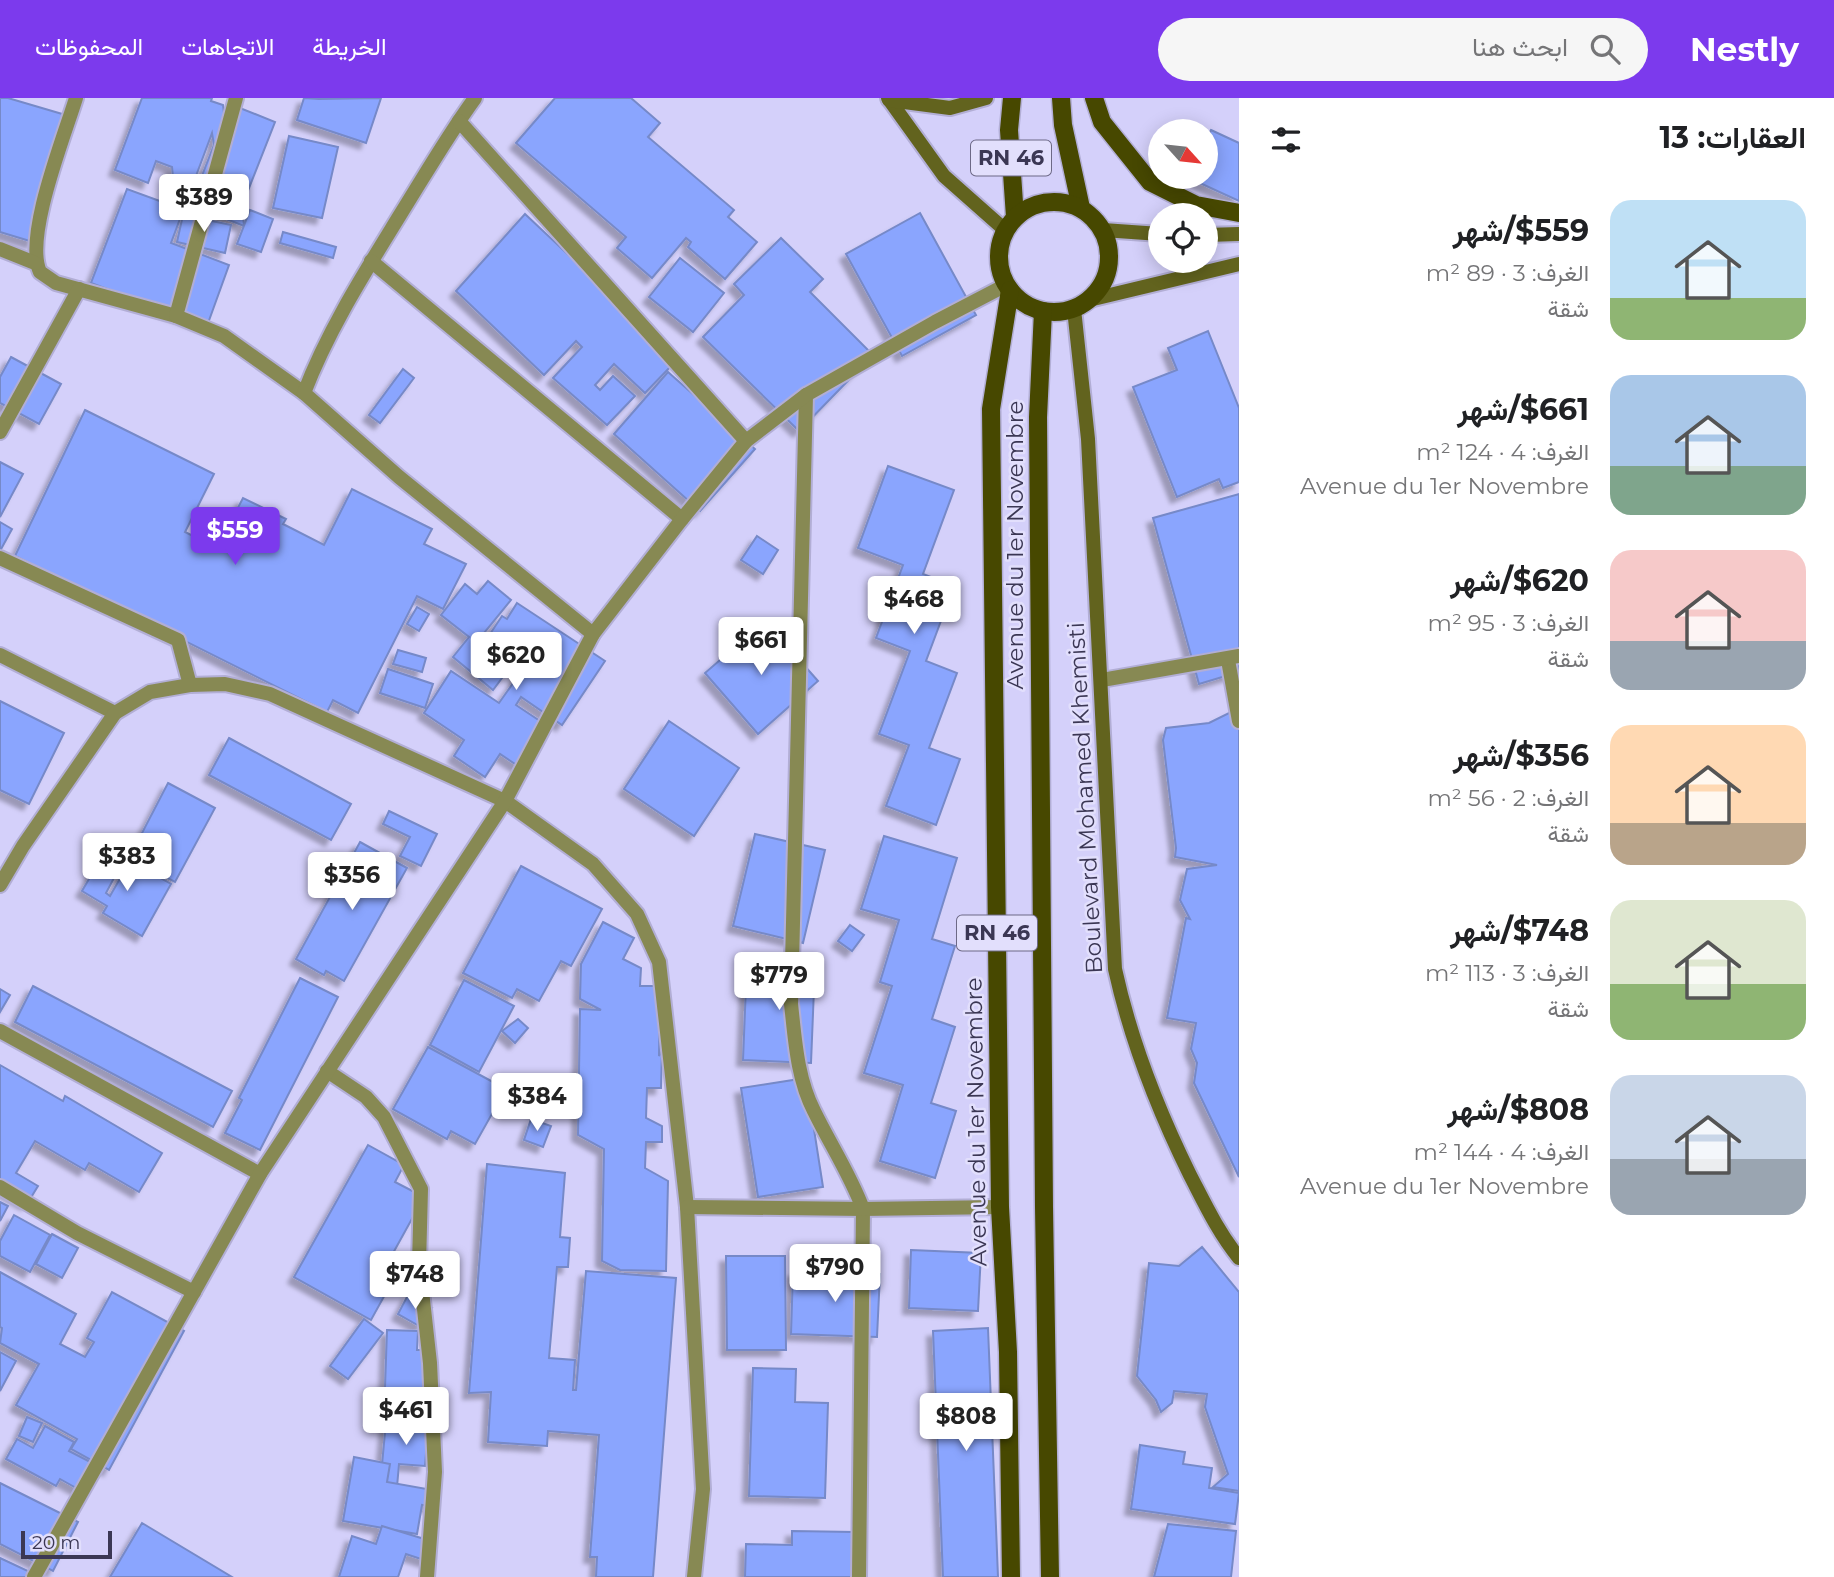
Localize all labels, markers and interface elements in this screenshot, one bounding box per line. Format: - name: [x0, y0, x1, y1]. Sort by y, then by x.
- search box: [1158, 18, 1648, 81]
- text: Nestly: [1690, 29, 1799, 69]
- icon: search: [1586, 30, 1624, 68]
- text: ابحث هنا: [1472, 31, 1568, 63]
- text: المحفوظات: [35, 32, 143, 61]
- text: الاتجاهات: [181, 32, 274, 61]
- text: الخريطة: [312, 32, 387, 61]
- north arrow: [1148, 119, 1218, 189]
- map controls: [1148, 119, 1218, 273]
- text: العقارات: 13: [1660, 119, 1806, 156]
- icon: filters: [1267, 121, 1305, 159]
- road number: RN 46: [971, 140, 1051, 176]
- pin: $389: [163, 174, 245, 234]
- text: $389: [175, 183, 233, 211]
- button: locate: [1148, 203, 1218, 273]
- text: $559/شهر: [1453, 212, 1589, 249]
- icon: home: [1666, 228, 1750, 312]
- text: الغرف: 3 · 89 m²: [1426, 259, 1589, 287]
- text: شقة: [1547, 295, 1589, 323]
- text: $661/شهر: [1457, 391, 1589, 428]
- street label: Avenue du 1er Novembre: [1001, 401, 1029, 689]
- icon: home: [1666, 403, 1750, 487]
- text: الغرف: 4 · 124 m²: [1416, 438, 1589, 466]
- text: Avenue du 1er Novembre: [1300, 472, 1589, 500]
- pin: $559: [194, 508, 276, 567]
- text: $559: [207, 516, 263, 544]
- text: $620/شهر: [1450, 562, 1589, 599]
- pin: $468: [873, 576, 955, 636]
- icon: home: [1666, 578, 1750, 662]
- text: $468: [884, 585, 944, 613]
- text: الغرف: 3 · 95 m²: [1428, 609, 1589, 637]
- pin: $661: [720, 618, 802, 677]
- street label: Boulevard Mohamed Khemisti: [1062, 622, 1108, 974]
- text: $661: [735, 626, 788, 654]
- pin: $620: [475, 632, 557, 692]
- text: $620: [487, 641, 545, 669]
- text: شقة: [1547, 645, 1589, 673]
- text: $356/شهر: [1453, 737, 1589, 774]
- icon: home: [1666, 753, 1750, 837]
- text: الغرف: 2 · 56 m²: [1427, 784, 1589, 812]
- text: شقة: [1547, 820, 1589, 848]
- pin: $383: [86, 834, 168, 893]
- text: $383: [98, 842, 156, 870]
- pin: $356: [311, 852, 393, 912]
- text: $356: [324, 861, 380, 889]
- text: $748/شهر: [1450, 912, 1589, 949]
- road number: RN 46: [957, 916, 1037, 950]
- icon: home: [1666, 928, 1750, 1012]
- pin: $779: [738, 953, 820, 1012]
- text: الغرف: 3 · 113 m²: [1425, 959, 1589, 987]
- text: $779: [750, 961, 808, 989]
- street label: Avenue du 1er Novembre: [959, 977, 993, 1267]
- text: شقة: [1547, 995, 1589, 1023]
- pin: $384: [496, 1074, 578, 1133]
- text: $384: [507, 1082, 567, 1110]
- text: $808/شهر: [1447, 1091, 1589, 1128]
- icon: home: [1666, 1103, 1750, 1187]
- text: الغرف: 4 · 144 m²: [1414, 1138, 1589, 1166]
- text: Avenue du 1er Novembre: [1300, 1172, 1589, 1200]
- pin: $790: [794, 1244, 876, 1304]
- pin: $748: [374, 1252, 456, 1311]
- text: $790: [806, 1253, 864, 1281]
- text: $748: [386, 1260, 444, 1288]
- pin: $461: [365, 1388, 447, 1447]
- pin: $808: [925, 1394, 1007, 1453]
- text: $461: [379, 1396, 433, 1424]
- text: $808: [936, 1402, 996, 1430]
- scale bar: [21, 1528, 112, 1560]
- text: 20 m: [32, 1531, 80, 1554]

